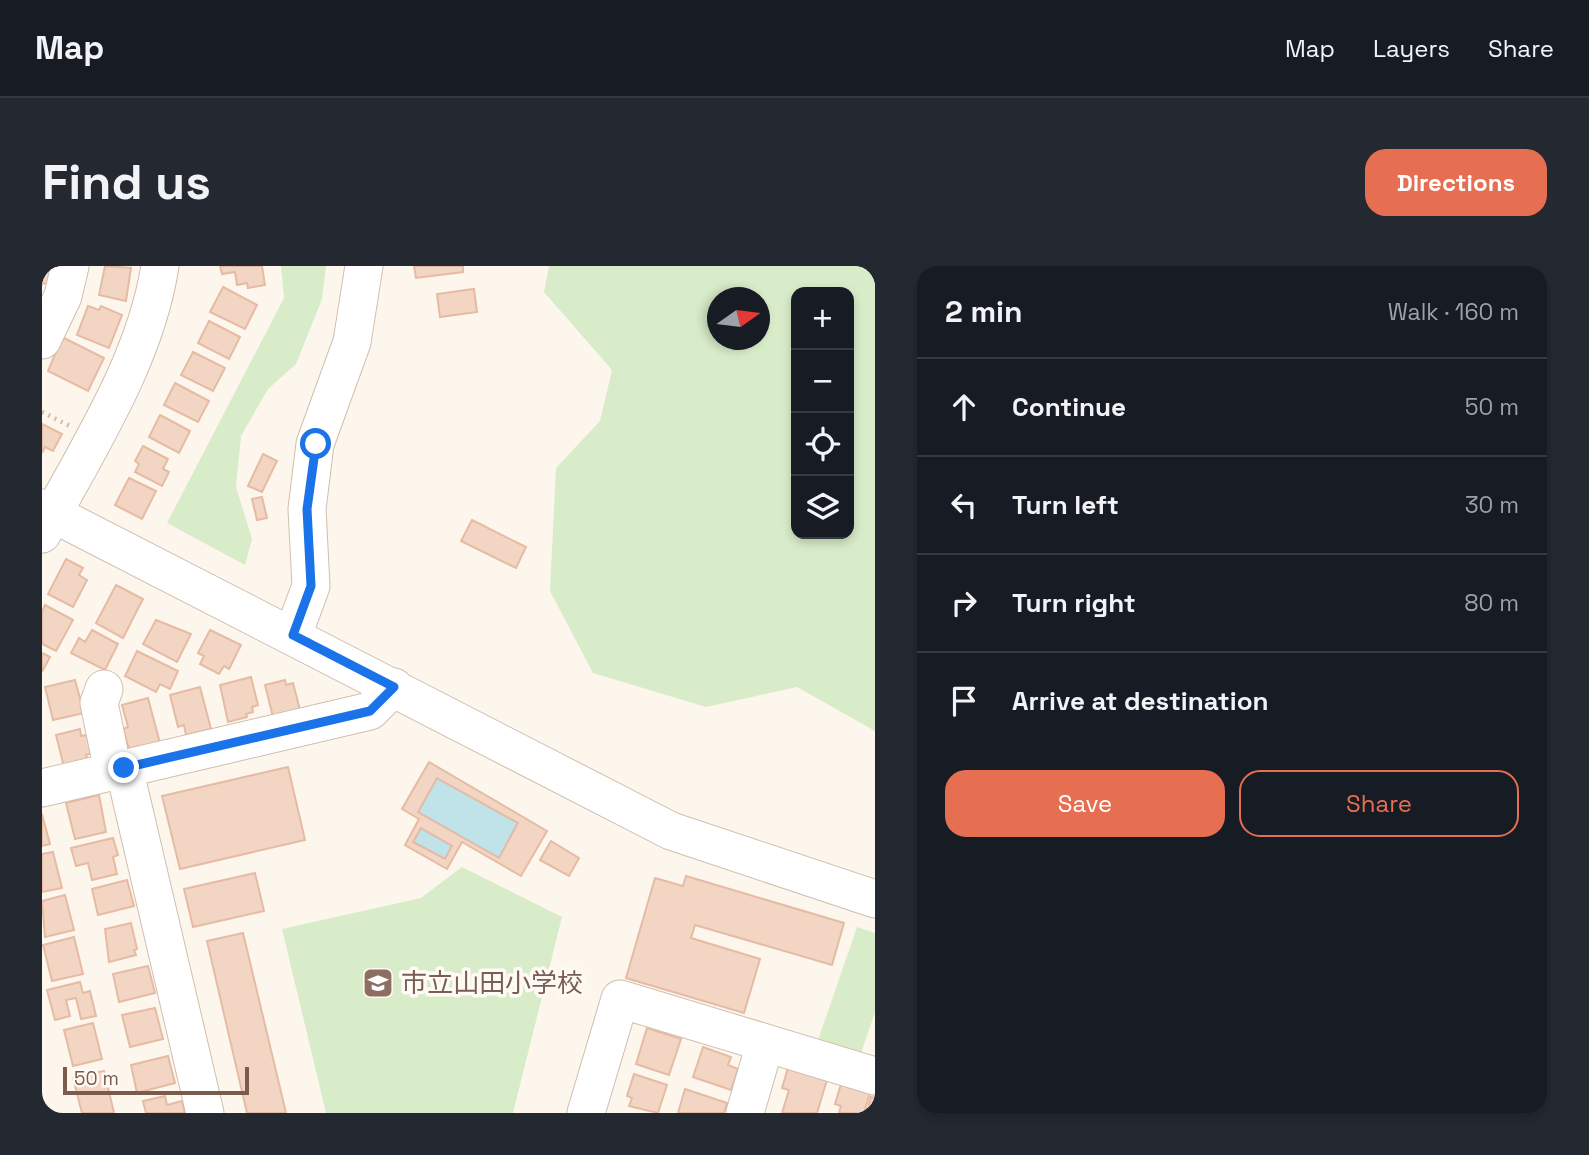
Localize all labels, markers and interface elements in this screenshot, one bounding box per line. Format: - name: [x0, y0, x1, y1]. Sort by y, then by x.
- text: Map: [35, 27, 104, 69]
- text: Map: [1285, 33, 1335, 64]
- text: Layers: [1373, 33, 1450, 64]
- text: Share: [1488, 33, 1554, 64]
- button: Directions: [1365, 149, 1547, 216]
- text: Find us: [42, 151, 211, 213]
- north arrow: [707, 287, 770, 350]
- map controls: [791, 287, 854, 539]
- button: +: [791, 287, 854, 350]
- text: 2 min: [945, 292, 1023, 331]
- text: Walk · 160 m: [1388, 297, 1519, 327]
- button: −: [791, 350, 854, 413]
- icon: ahead: [945, 388, 983, 426]
- text: Continue: [1012, 390, 1126, 424]
- text: 50 m: [1465, 392, 1519, 422]
- button: locate: [791, 413, 854, 476]
- route start: [300, 428, 331, 459]
- button: layers: [791, 476, 854, 539]
- icon: left: [945, 486, 983, 524]
- text: Turn left: [1012, 488, 1119, 522]
- text: 30 m: [1465, 490, 1519, 520]
- icon: right: [945, 584, 983, 622]
- text: Turn right: [1012, 586, 1136, 620]
- text: 80 m: [1464, 588, 1519, 618]
- icon: arrive: [945, 682, 983, 720]
- text: Arrive at destination: [1012, 684, 1269, 718]
- route end: [108, 752, 139, 783]
- button: Save: [945, 770, 1225, 837]
- button: Share: [1239, 770, 1519, 837]
- school or university icon: 市立山田小学校: [361, 966, 395, 1000]
- place label: 市立山田小学校: [401, 966, 583, 1000]
- scale bar: [63, 1064, 248, 1096]
- text: 50 m: [74, 1066, 119, 1091]

